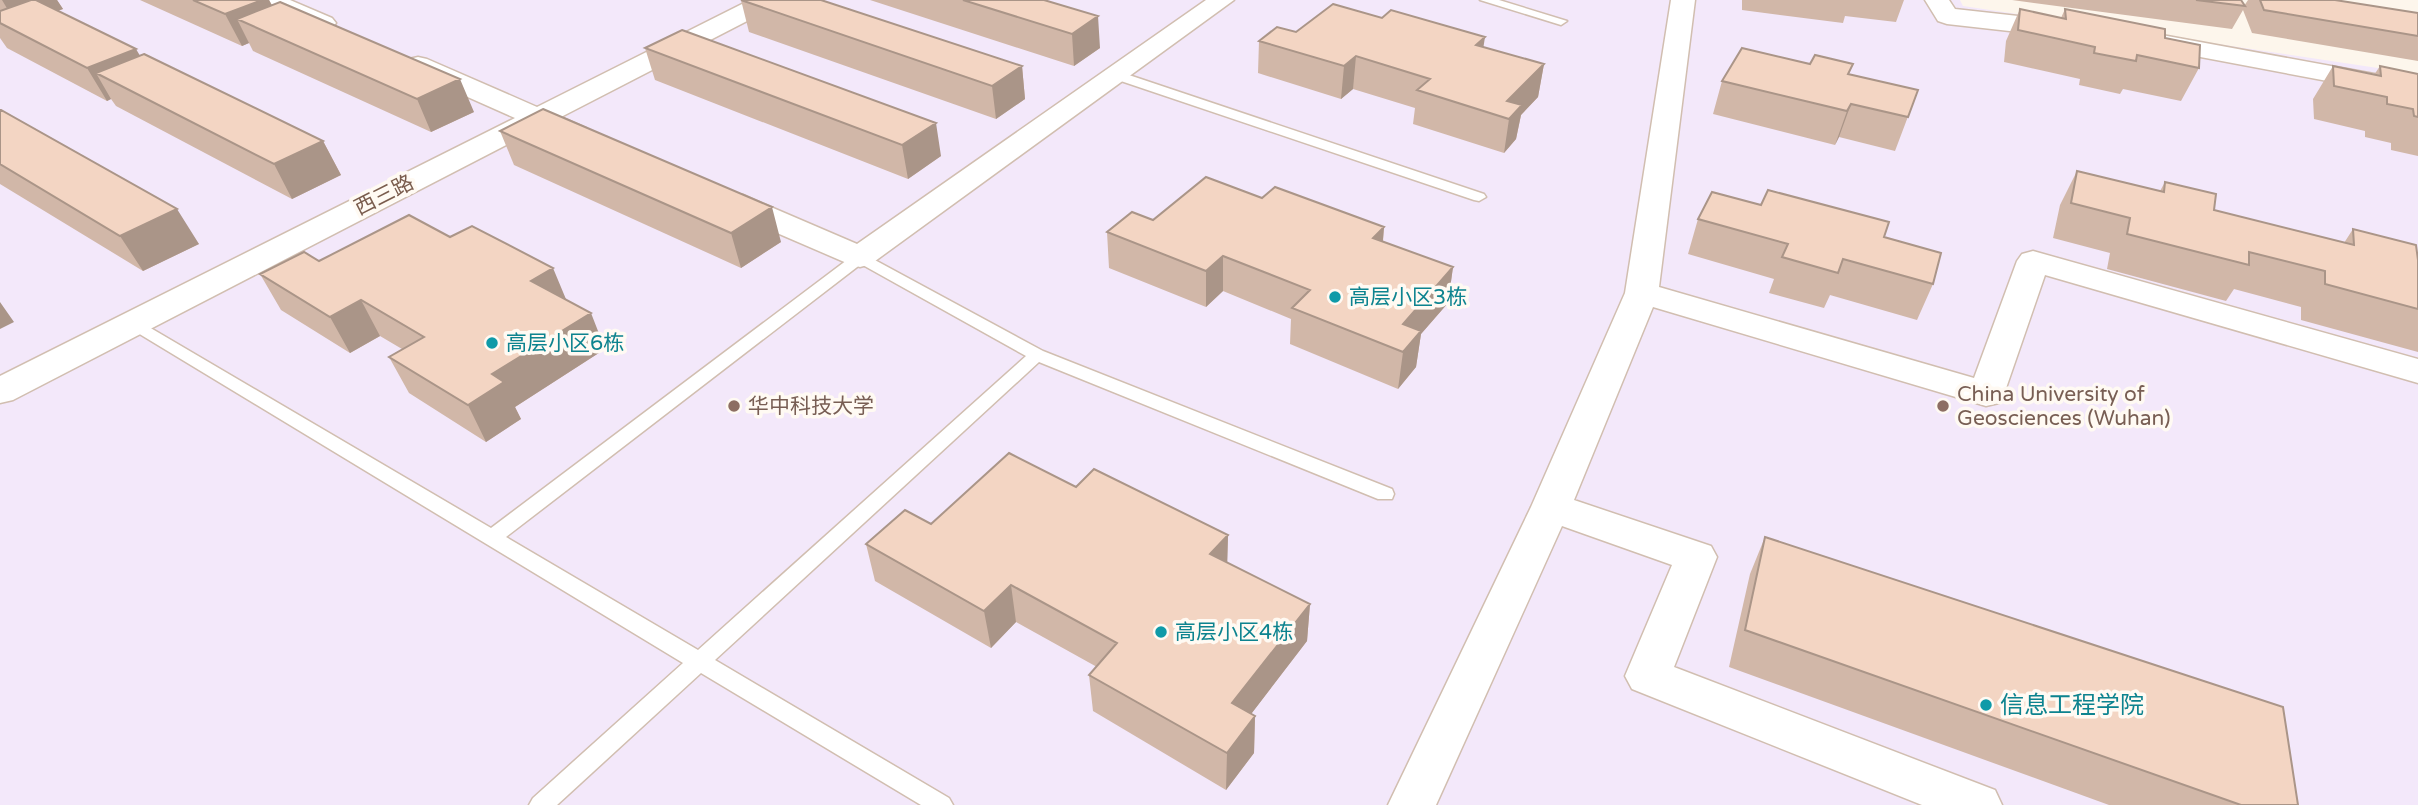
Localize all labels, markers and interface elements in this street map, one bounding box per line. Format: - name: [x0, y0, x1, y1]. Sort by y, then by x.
- street label: 西三路: [350, 170, 418, 221]
- place label: 高层小区3栋: [1349, 285, 1467, 310]
- marker: 高层小区3栋: [1327, 289, 1343, 305]
- place label: 高层小区6栋: [506, 331, 624, 356]
- marker: 高层小区6栋: [484, 335, 500, 351]
- place label: China University of Geosciences (Wuhan): [1957, 382, 2171, 431]
- place label: 华中科技大学: [748, 394, 874, 419]
- marker: 华中科技大学: [726, 398, 742, 414]
- marker: China University of Geosciences (Wuhan): [1935, 398, 1951, 414]
- place label: 高层小区4栋: [1175, 620, 1293, 645]
- marker: 高层小区4栋: [1153, 624, 1169, 640]
- place label: 信息工程学院: [2000, 691, 2144, 720]
- marker: 信息工程学院: [1978, 697, 1994, 713]

